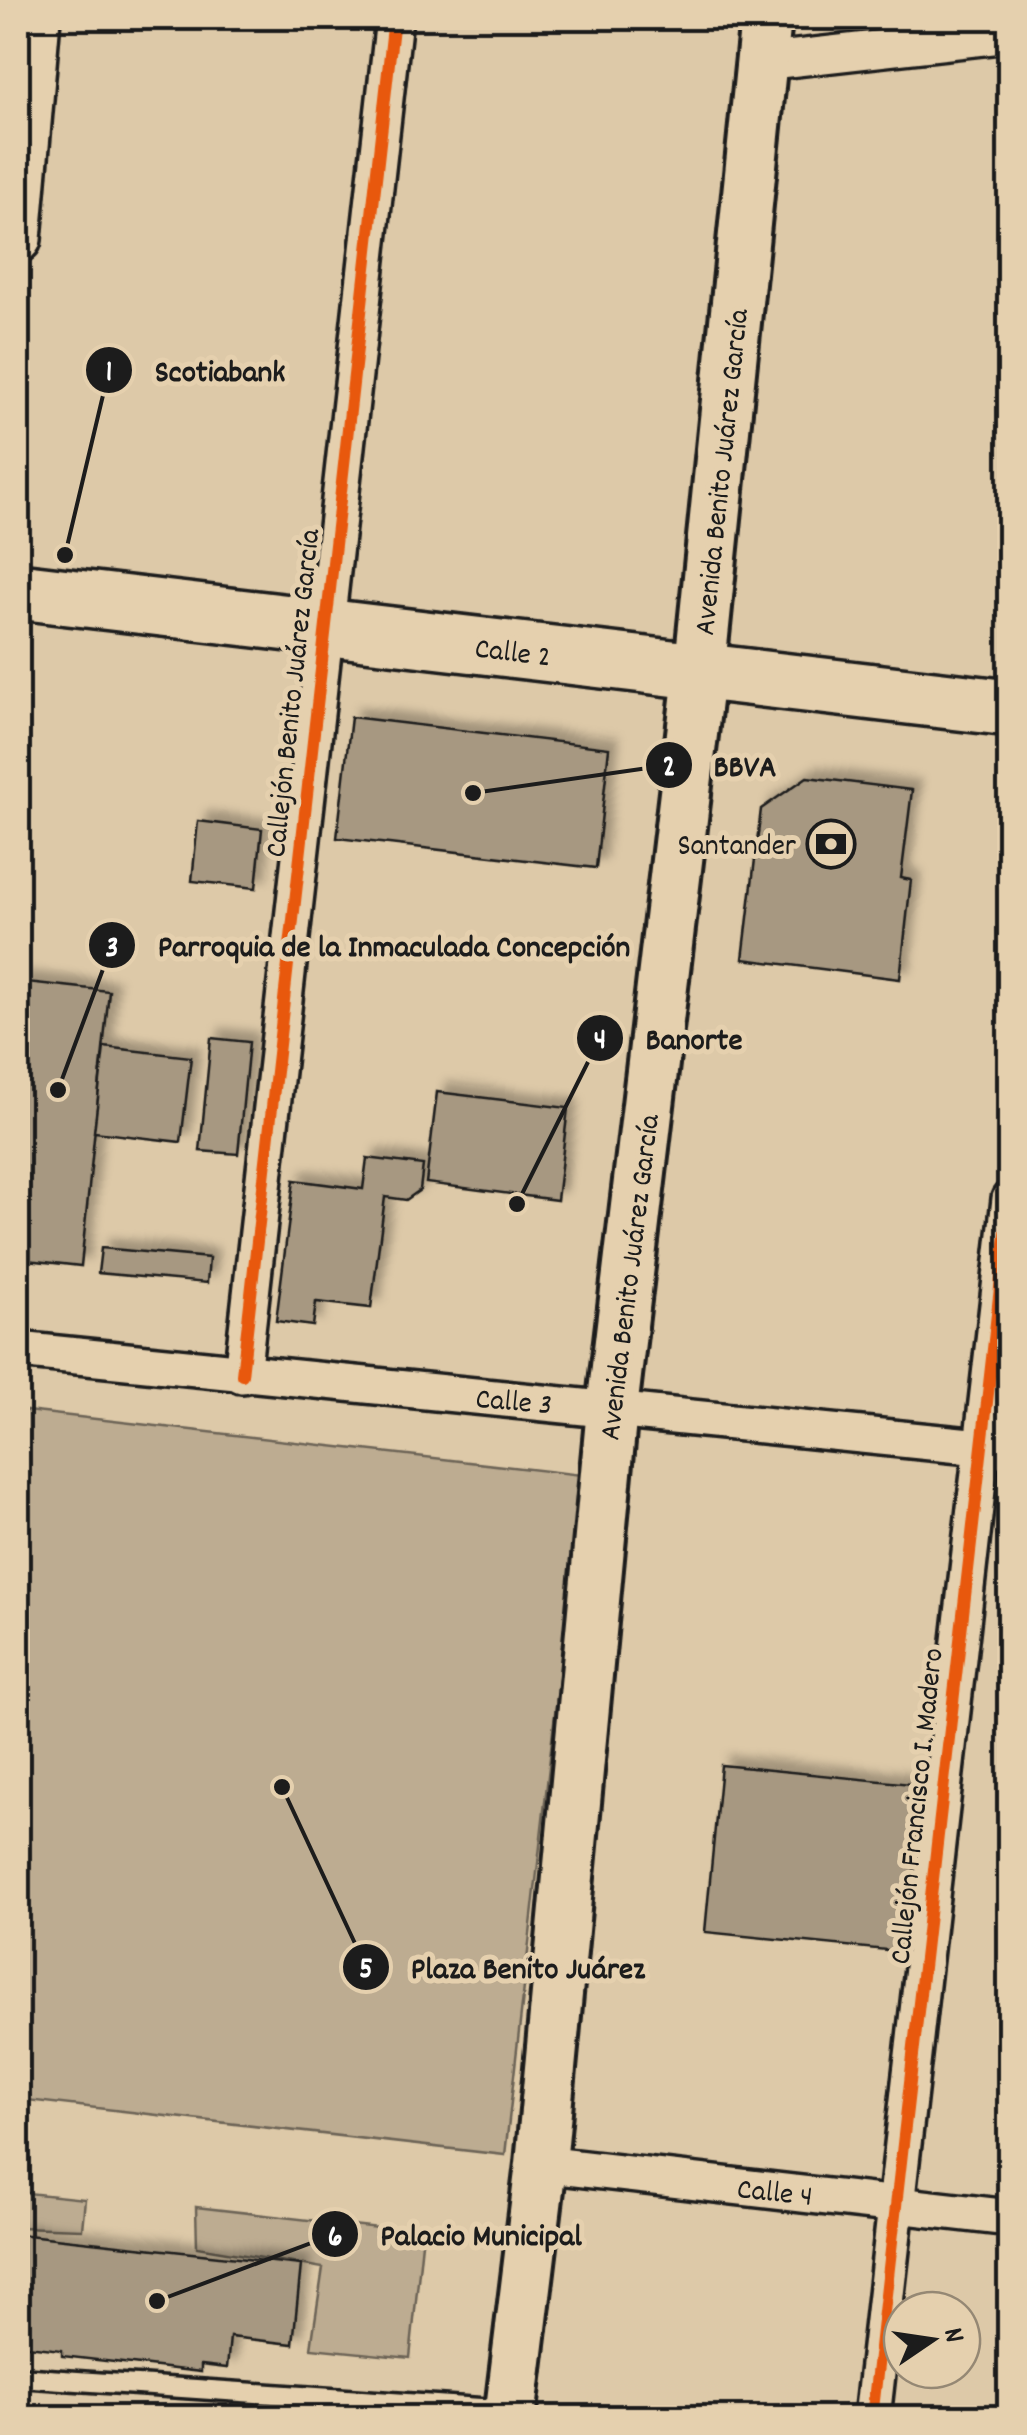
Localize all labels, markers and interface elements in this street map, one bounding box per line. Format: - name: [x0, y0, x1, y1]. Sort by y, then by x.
- street label: Avenida Benito Juárez García: [686, 306, 763, 638]
- callout: Scotiabank: [84, 339, 305, 401]
- text: Scotiabank: [155, 352, 285, 398]
- text: 1: [106, 353, 112, 396]
- street label: Callejón Benito Juárez García: [257, 526, 334, 860]
- street label: Calle 2: [472, 629, 553, 681]
- callout: BBVA: [644, 734, 797, 796]
- text: BBVA: [713, 747, 777, 793]
- text: 2: [662, 748, 676, 791]
- bank icon: Santander: [805, 818, 857, 870]
- place label: Santander: [677, 827, 796, 870]
- callout: Parroquia de la Inmaculada Concepción: [87, 914, 650, 976]
- text: Parroquia de la Inmaculada Concepción: [158, 927, 630, 973]
- text: 3: [105, 929, 119, 972]
- callout: Banorte: [575, 1007, 762, 1069]
- text: Banorte: [646, 1020, 742, 1066]
- text: 4: [594, 1021, 606, 1064]
- street label: Avenida Benito Juárez García: [591, 1111, 674, 1443]
- street label: Calle 3: [474, 1380, 554, 1429]
- street label: Callejón Francisco I. Madero: [881, 1646, 957, 1967]
- callout: Plaza Benito Juárez: [341, 1936, 665, 1998]
- text: Plaza Benito Juárez: [411, 1949, 646, 1995]
- text: 5: [359, 1950, 373, 1993]
- street label: Calle 4: [735, 2170, 814, 2221]
- callout: Palacio Municipal: [310, 2203, 602, 2265]
- text: Palacio Municipal: [380, 2216, 582, 2262]
- text: 6: [328, 2218, 342, 2261]
- north arrow: [882, 2290, 982, 2390]
- text: N: [930, 2324, 973, 2347]

